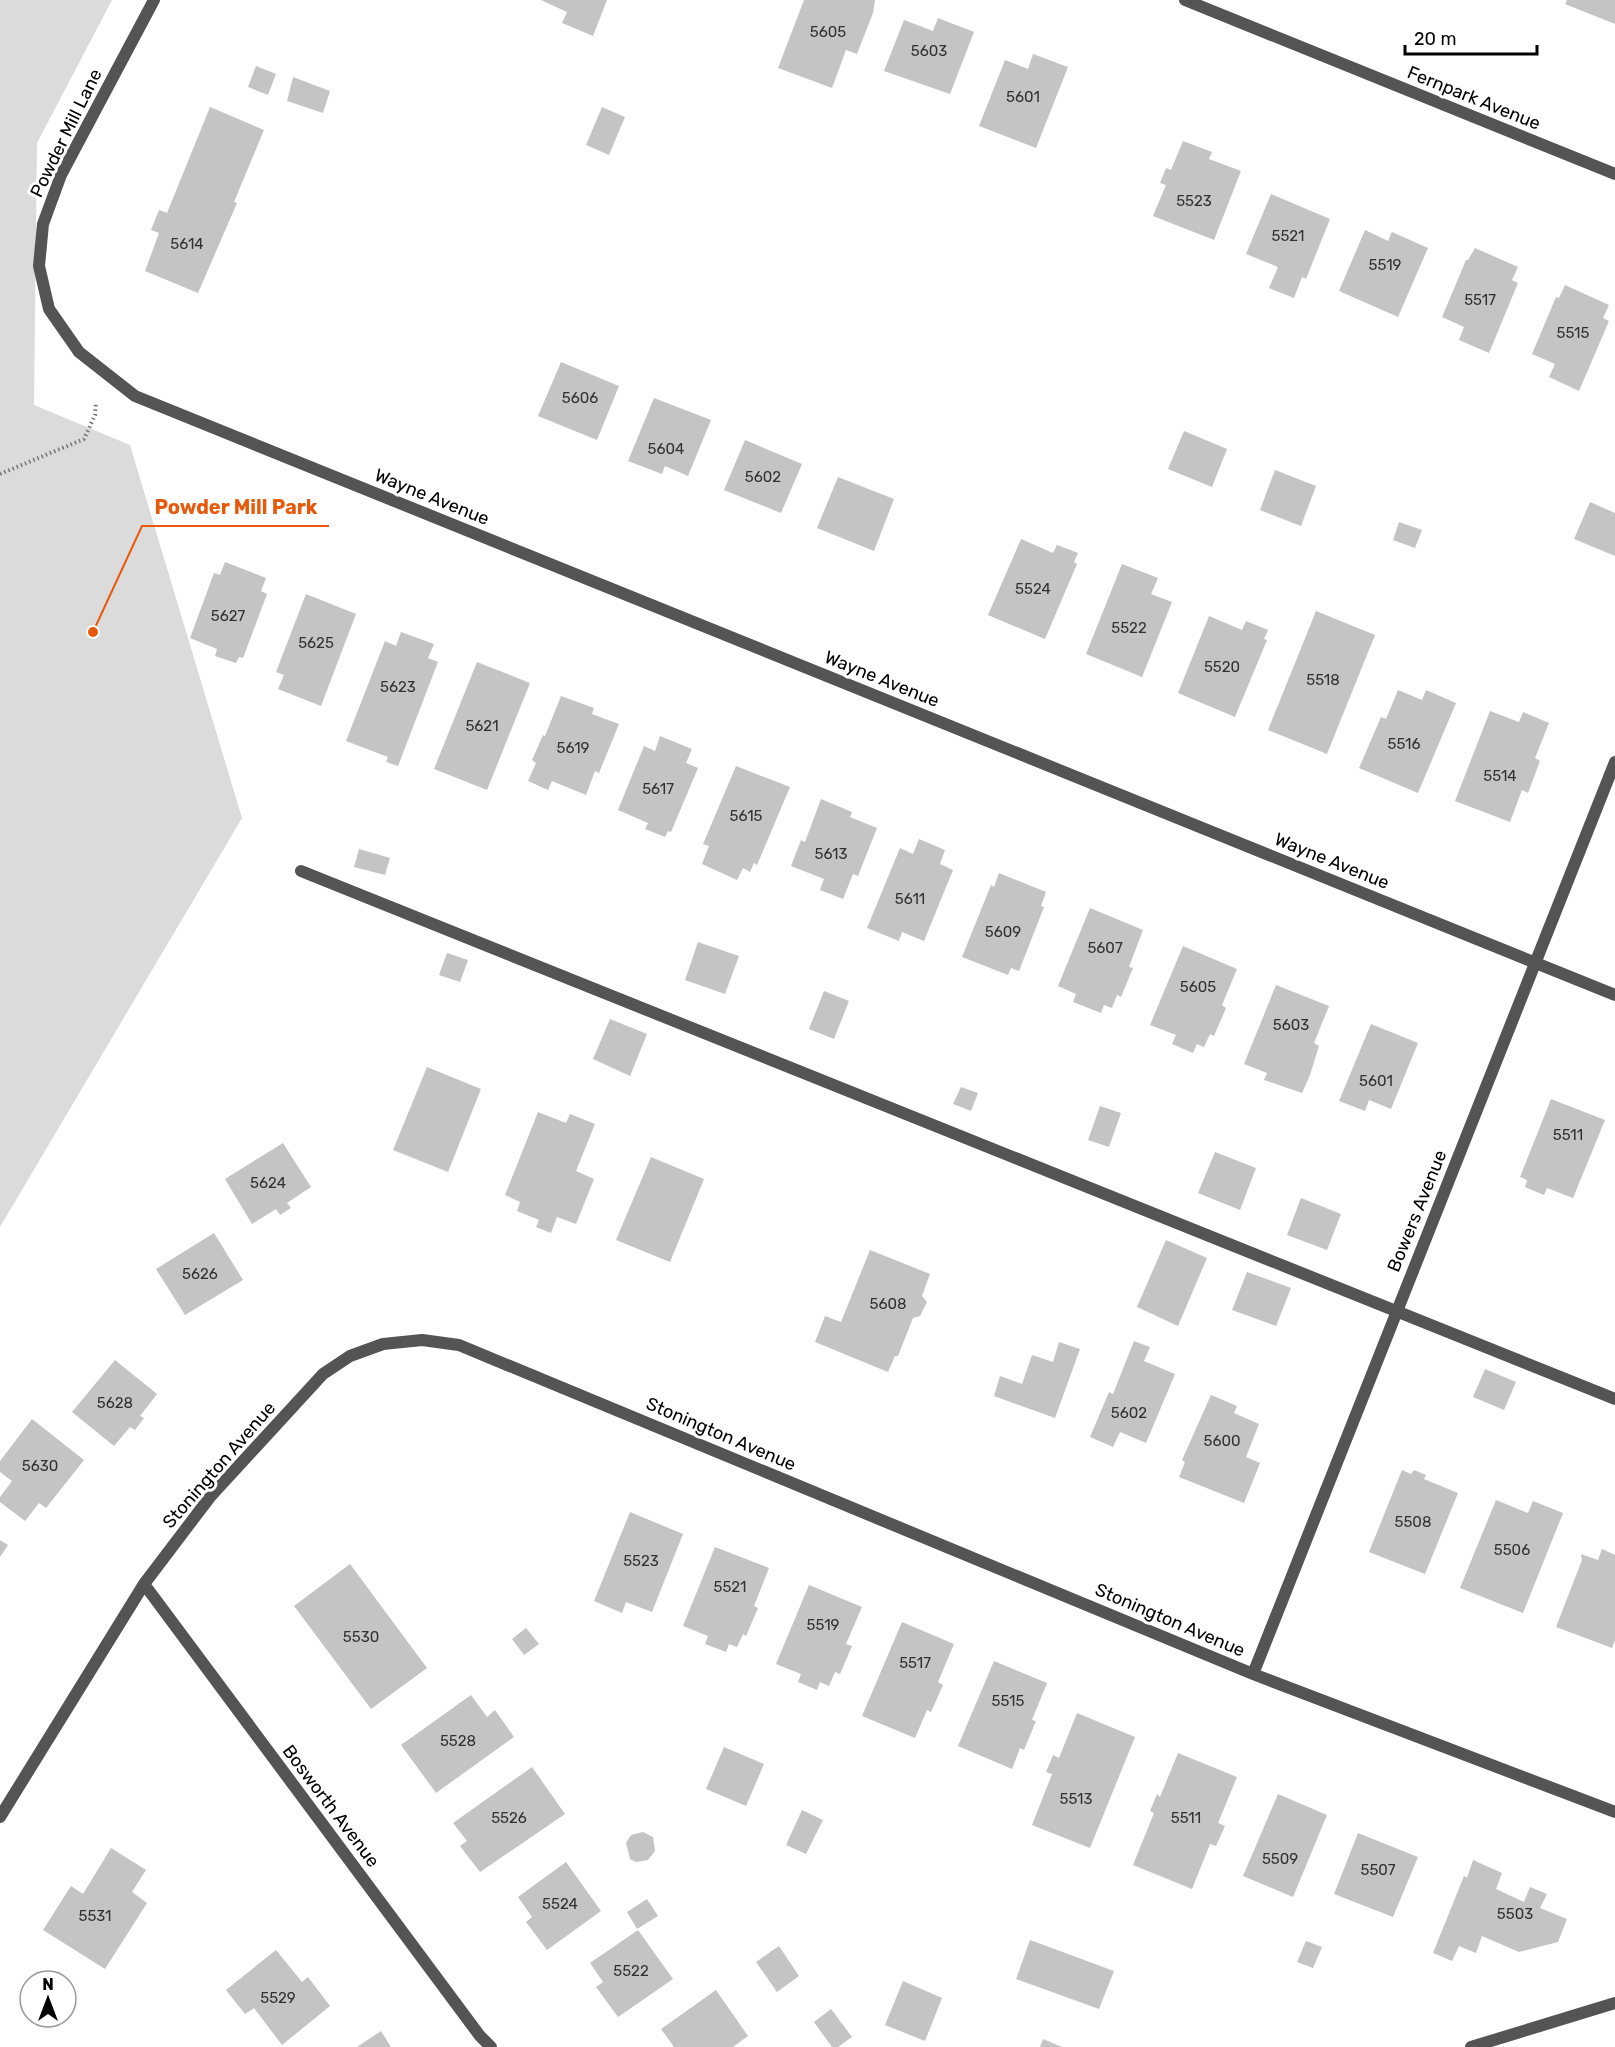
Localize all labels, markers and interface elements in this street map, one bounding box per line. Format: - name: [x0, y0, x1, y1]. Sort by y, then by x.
- scale bar: [1405, 18, 1537, 56]
- house number: 5605: [810, 23, 846, 41]
- text: 20 m: [1414, 28, 1456, 50]
- house number: 5603: [911, 42, 947, 60]
- street label: Fernpark Avenue: [1404, 61, 1544, 135]
- street label: Powder Mill Lane: [25, 65, 107, 201]
- house number: 5601: [1006, 88, 1040, 106]
- house number: 5523: [1176, 192, 1212, 210]
- house number: 5521: [1271, 227, 1305, 245]
- house number: 5614: [170, 235, 204, 253]
- house number: 5519: [1369, 256, 1402, 274]
- house number: 5517: [1464, 291, 1496, 309]
- house number: 5515: [1557, 324, 1590, 342]
- house number: 5606: [562, 389, 598, 407]
- house number: 5604: [648, 440, 684, 458]
- street label: Wayne Avenue: [371, 464, 493, 530]
- house number: 5602: [745, 468, 781, 486]
- callout: Powder Mill Park: [142, 488, 329, 526]
- text: Powder Mill Park: [154, 495, 318, 519]
- house number: 5524: [1015, 580, 1051, 598]
- house number: 5627: [211, 607, 246, 625]
- house number: 5522: [1111, 619, 1147, 637]
- house number: 5625: [298, 634, 334, 652]
- street label: Wayne Avenue: [821, 646, 943, 712]
- house number: 5520: [1204, 658, 1240, 676]
- house number: 5518: [1306, 671, 1340, 689]
- house number: 5623: [380, 678, 416, 696]
- house number: 5621: [465, 717, 499, 735]
- house number: 5516: [1387, 735, 1421, 753]
- house number: 5619: [557, 739, 590, 757]
- house number: 5514: [1483, 767, 1517, 785]
- house number: 5617: [642, 780, 674, 798]
- house number: 5615: [730, 807, 763, 825]
- street label: Wayne Avenue: [1271, 828, 1393, 894]
- house number: 5613: [814, 845, 848, 863]
- house number: 5611: [895, 890, 925, 908]
- house number: 5609: [985, 923, 1021, 941]
- house number: 5607: [1087, 939, 1123, 957]
- house number: 5605: [1180, 978, 1216, 996]
- house number: 5603: [1273, 1016, 1309, 1034]
- house number: 5601: [1359, 1072, 1393, 1090]
- house number: 5511: [1553, 1126, 1583, 1144]
- street label: Bowers Avenue: [1383, 1147, 1451, 1275]
- house number: 5624: [250, 1174, 286, 1192]
- house number: 5626: [182, 1265, 218, 1283]
- house number: 5608: [869, 1295, 907, 1313]
- street label: Stonington Avenue: [643, 1392, 799, 1476]
- house number: 5628: [97, 1394, 133, 1412]
- street label: Stonington Avenue: [158, 1397, 280, 1533]
- house number: 5602: [1111, 1404, 1147, 1422]
- house number: 5600: [1203, 1432, 1241, 1450]
- house number: 5630: [22, 1457, 58, 1475]
- house number: 5508: [1395, 1513, 1431, 1531]
- house number: 5506: [1494, 1541, 1530, 1559]
- house number: 5523: [623, 1552, 659, 1570]
- house number: 5521: [713, 1578, 747, 1596]
- street label: Stonington Avenue: [1092, 1578, 1248, 1662]
- house number: 5519: [807, 1616, 840, 1634]
- house number: 5530: [343, 1628, 379, 1646]
- house number: 5517: [899, 1654, 931, 1672]
- house number: 5515: [992, 1692, 1025, 1710]
- house number: 5528: [440, 1732, 476, 1750]
- street label: Bosworth Avenue: [278, 1740, 384, 1872]
- house number: 5513: [1059, 1790, 1093, 1808]
- house number: 5526: [491, 1809, 527, 1827]
- house number: 5511: [1171, 1809, 1201, 1827]
- house number: 5509: [1262, 1850, 1298, 1868]
- house number: 5507: [1360, 1861, 1396, 1879]
- house number: 5524: [542, 1895, 578, 1913]
- house number: 5503: [1497, 1905, 1533, 1923]
- house number: 5531: [79, 1907, 111, 1925]
- house number: 5522: [613, 1962, 649, 1980]
- north arrow: [18, 1969, 78, 2029]
- text: N: [42, 1975, 54, 1994]
- house number: 5529: [260, 1989, 296, 2007]

